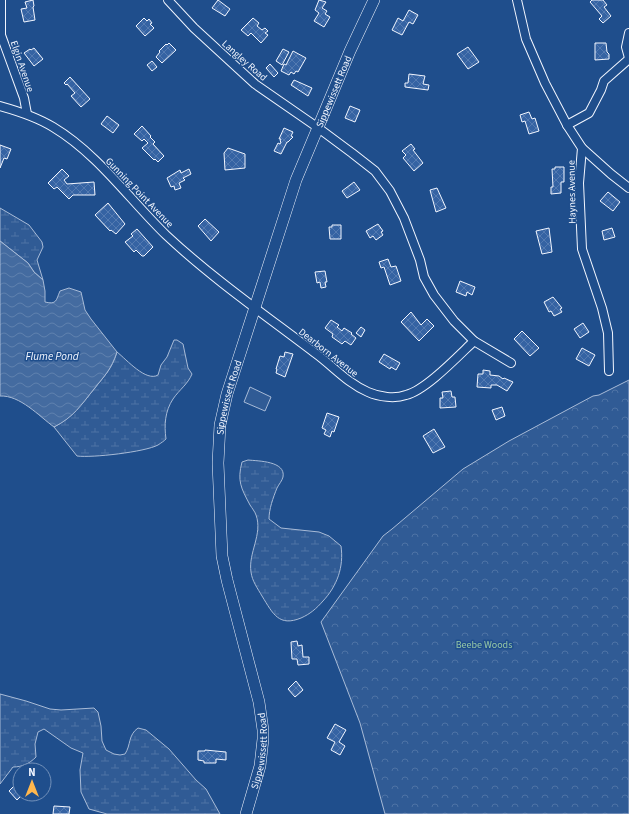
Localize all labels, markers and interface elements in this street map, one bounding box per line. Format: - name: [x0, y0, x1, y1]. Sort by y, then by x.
- street label: Langley Road: [219, 37, 270, 84]
- street label: Elgin Avenue: [7, 39, 37, 94]
- street label: Sippewissett Road: [313, 53, 355, 130]
- street label: Gunning Point Avenue: [102, 155, 176, 231]
- street label: Haynes Avenue: [564, 160, 580, 224]
- street label: Dearborn Avenue: [296, 325, 361, 381]
- water label: Flume Pond: [25, 349, 80, 364]
- street label: Sippewissett Road: [213, 358, 246, 435]
- park label: Beebe Woods: [456, 638, 512, 652]
- street label: Sippewissett Road: [248, 712, 271, 791]
- north arrow: [12, 762, 52, 802]
- text: N: [28, 765, 36, 780]

